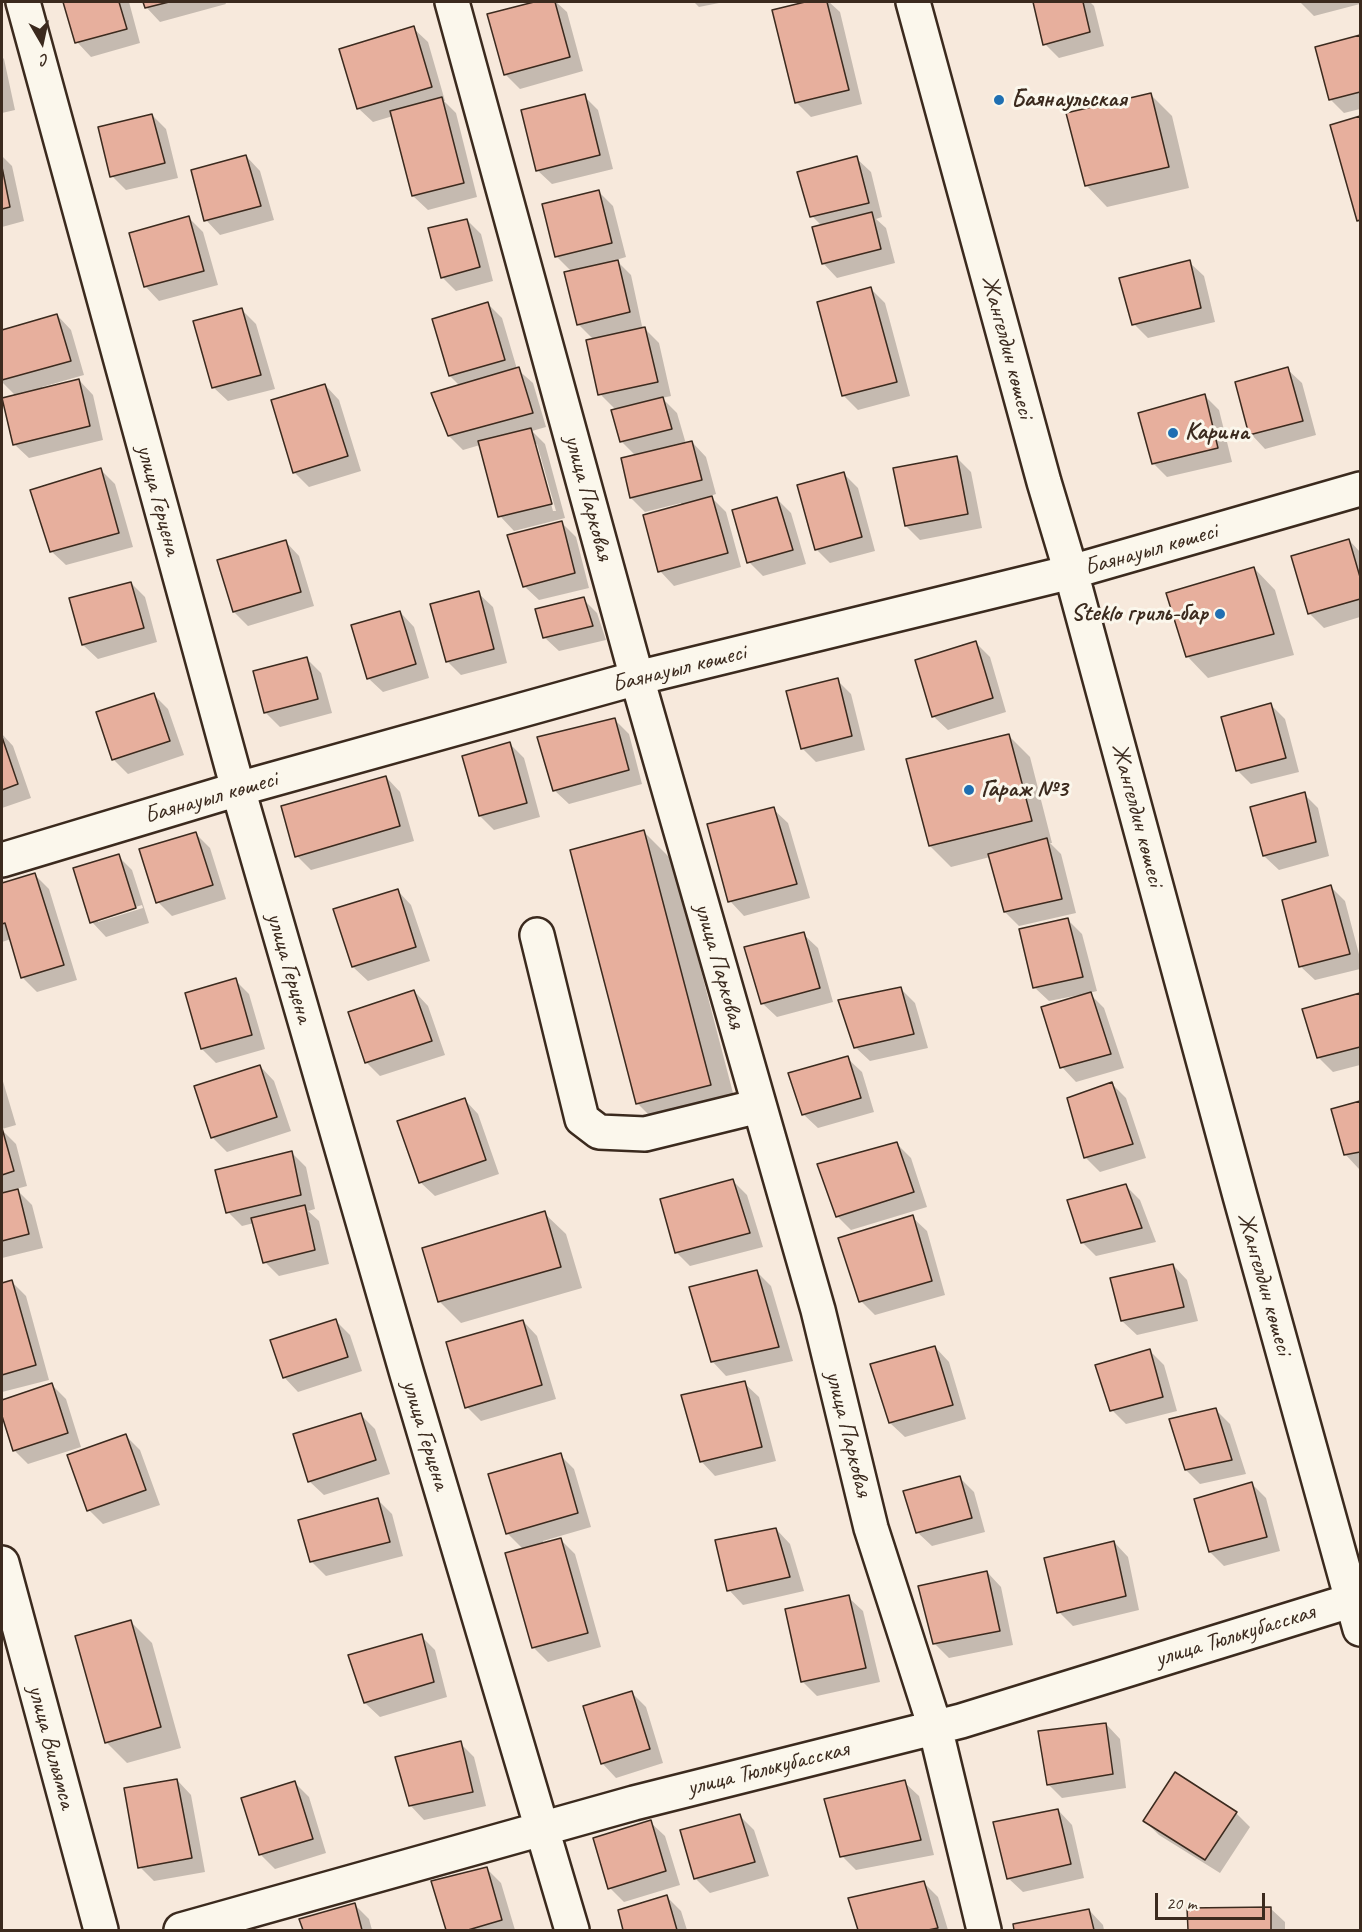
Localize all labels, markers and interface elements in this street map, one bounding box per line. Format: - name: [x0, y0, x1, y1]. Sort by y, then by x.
- north arrow: [12, 12, 72, 72]
- text: С: [39, 49, 50, 70]
- place label: Баянаульская: [1011, 86, 1127, 114]
- marker: Баянаульская: [992, 93, 1006, 107]
- street label: Жангелдин көшесі: [974, 272, 1040, 422]
- place label: Карина: [1185, 419, 1249, 447]
- marker: Карина: [1166, 426, 1180, 440]
- street label: улица Парковая: [557, 432, 619, 564]
- street label: улица Герцена: [129, 442, 187, 558]
- street label: Баянауыл көшесі: [1081, 517, 1221, 583]
- place label: Steklo гриль-бар: [1071, 600, 1208, 628]
- marker: Steklo гриль-бар: [1213, 607, 1227, 621]
- street label: Баянауыл көшесі: [609, 638, 749, 700]
- street label: Жангелдин көшесі: [1104, 740, 1170, 890]
- street label: Баянауыл көшесі: [141, 765, 281, 831]
- place label: Гараж №3: [981, 776, 1067, 804]
- marker: Гараж №3: [962, 783, 976, 797]
- street label: улица Парковая: [687, 900, 751, 1032]
- street label: улица Герцена: [260, 910, 318, 1026]
- street label: Жангелдин көшесі: [1230, 1209, 1298, 1359]
- street label: улица Парковая: [818, 1368, 878, 1500]
- street label: улица Герцена: [395, 1377, 455, 1493]
- street label: улица Тюлькубасская: [1152, 1598, 1318, 1674]
- street label: улица Вильямса: [21, 1682, 81, 1812]
- street label: улица Тюлькубасская: [684, 1735, 852, 1803]
- scale bar: [1158, 1881, 1268, 1919]
- text: 20 m: [1166, 1892, 1197, 1914]

